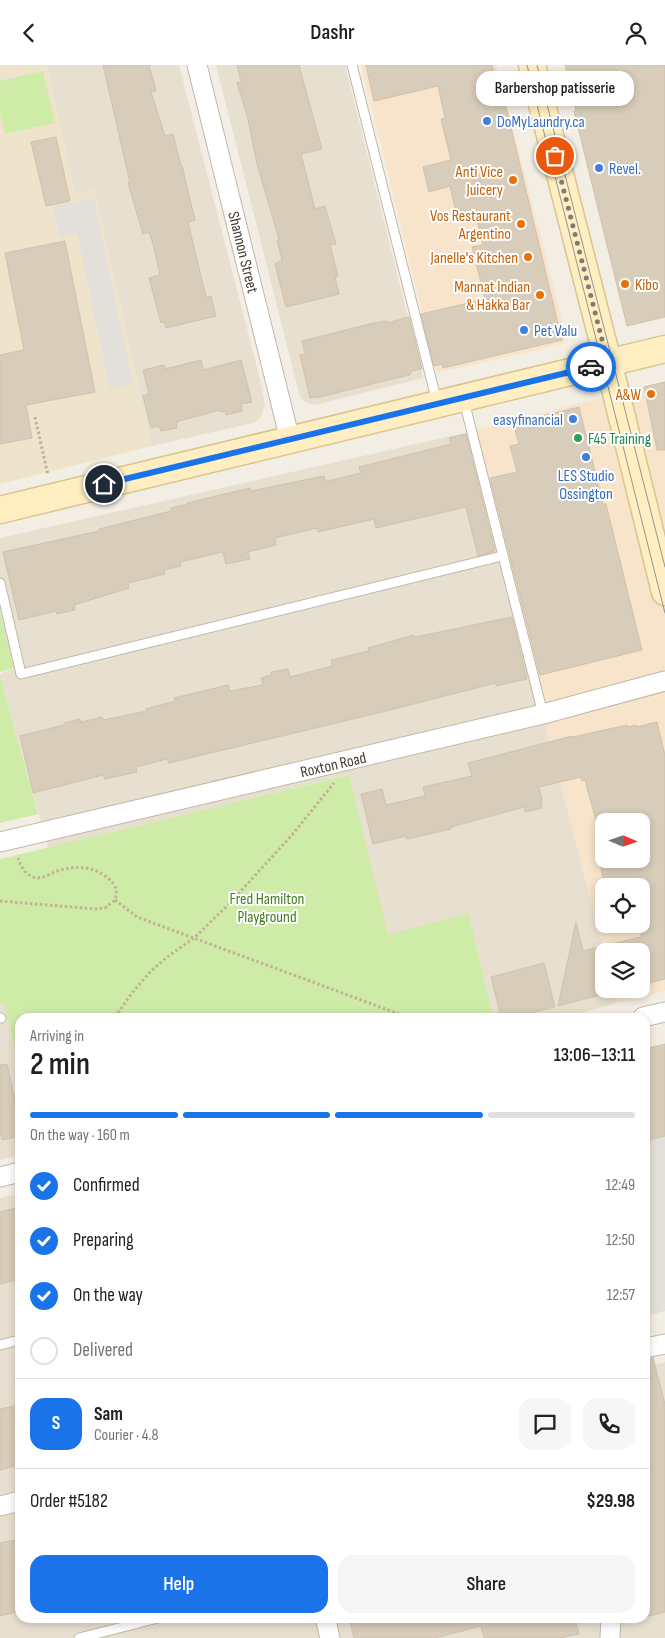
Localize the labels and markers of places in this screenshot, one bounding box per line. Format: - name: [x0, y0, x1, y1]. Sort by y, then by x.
- callout: Barbershop patisserie: [476, 71, 634, 106]
- place label: DoMyLaundry.ca: [497, 113, 585, 132]
- marker: DoMyLaundry.ca: [481, 115, 493, 127]
- pin: [534, 135, 576, 177]
- place label: Revel.: [609, 160, 641, 179]
- marker: Revel.: [593, 162, 605, 174]
- place label: Anti Vice Juicery: [455, 163, 503, 200]
- marker: Anti Vice Juicery: [507, 174, 519, 186]
- place label: Vos Restaurant Argentino: [430, 207, 511, 244]
- marker: Vos Restaurant Argentino: [515, 218, 527, 230]
- place label: Janelle's Kitchen: [430, 249, 518, 268]
- marker: Janelle's Kitchen: [522, 251, 534, 263]
- place label: Kibo: [635, 276, 659, 295]
- place label: Mannat Indian & Hakka Bar: [454, 278, 530, 315]
- marker: Kibo: [619, 278, 631, 290]
- marker: Mannat Indian & Hakka Bar: [534, 289, 546, 301]
- place label: Pet Valu: [534, 322, 577, 341]
- marker: Pet Valu: [518, 324, 530, 336]
- place label: A&W: [615, 386, 642, 405]
- marker: A&W: [645, 388, 657, 400]
- place label: easyfinancial: [493, 411, 563, 430]
- marker: easyfinancial: [567, 413, 579, 425]
- place label: F45 Training: [588, 430, 651, 449]
- marker: F45 Training: [572, 432, 584, 444]
- marker: LES Studio Ossington: [580, 451, 592, 463]
- pin: [83, 463, 125, 505]
- place label: LES Studio Ossington: [558, 467, 614, 504]

